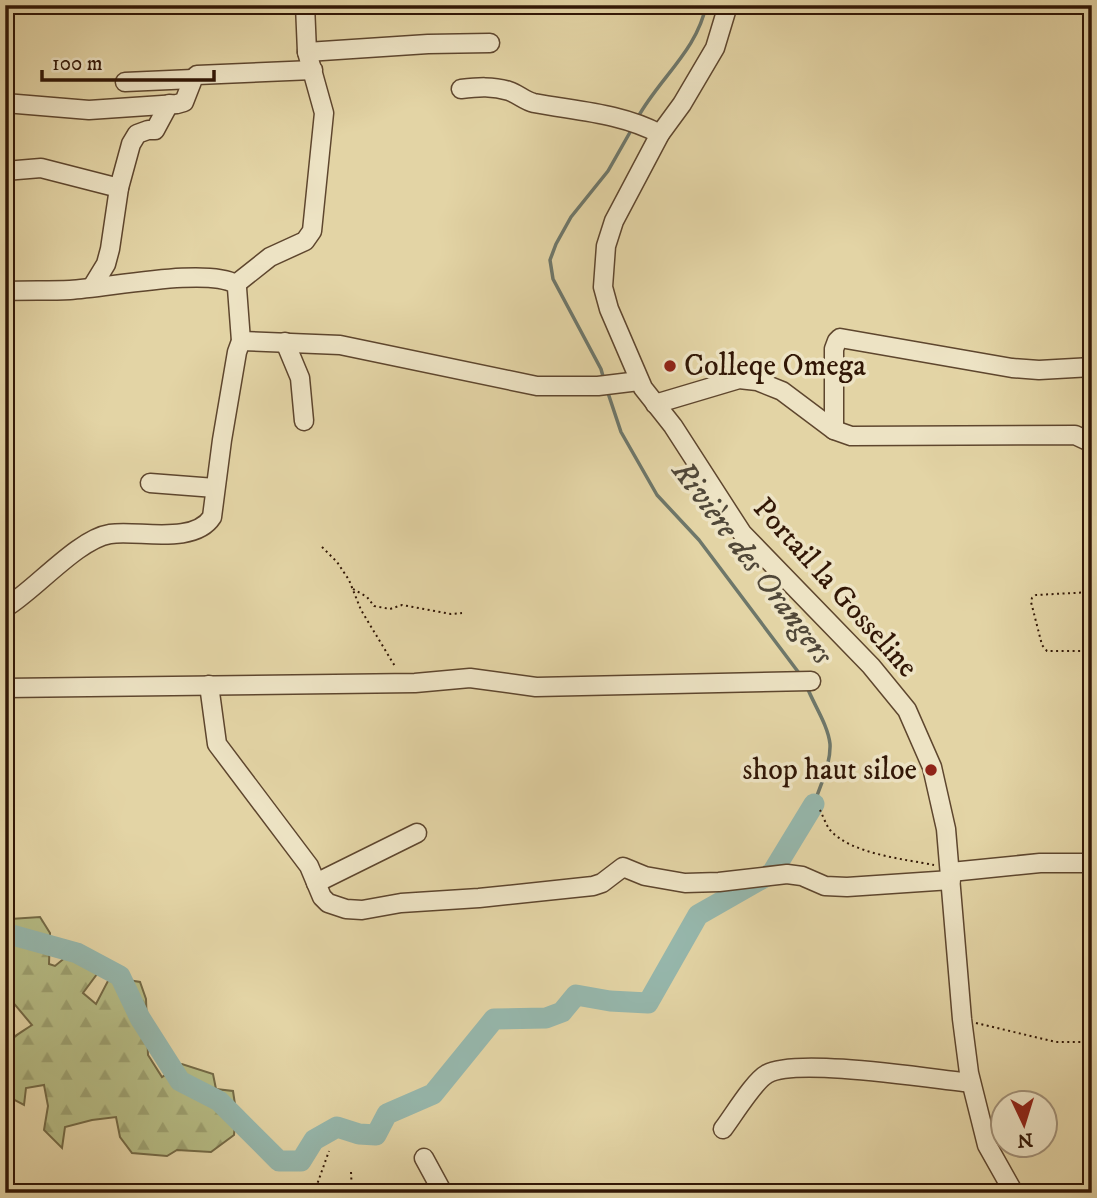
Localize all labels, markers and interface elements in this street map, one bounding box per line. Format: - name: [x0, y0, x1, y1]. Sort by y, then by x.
- scale bar: [42, 38, 214, 82]
- text: 100 m: [52, 51, 103, 77]
- place label: Colleqe Omega: [684, 348, 866, 385]
- marker: Colleqe Omega: [662, 358, 678, 374]
- water label: Rivière des Orangers: [662, 452, 843, 674]
- street label: Portail la Gosseline: [745, 491, 925, 685]
- place label: shop haut siloe: [743, 752, 917, 789]
- marker: shop haut siloe: [923, 762, 939, 778]
- north arrow: [988, 1090, 1058, 1160]
- text: N: [1016, 1127, 1034, 1152]

